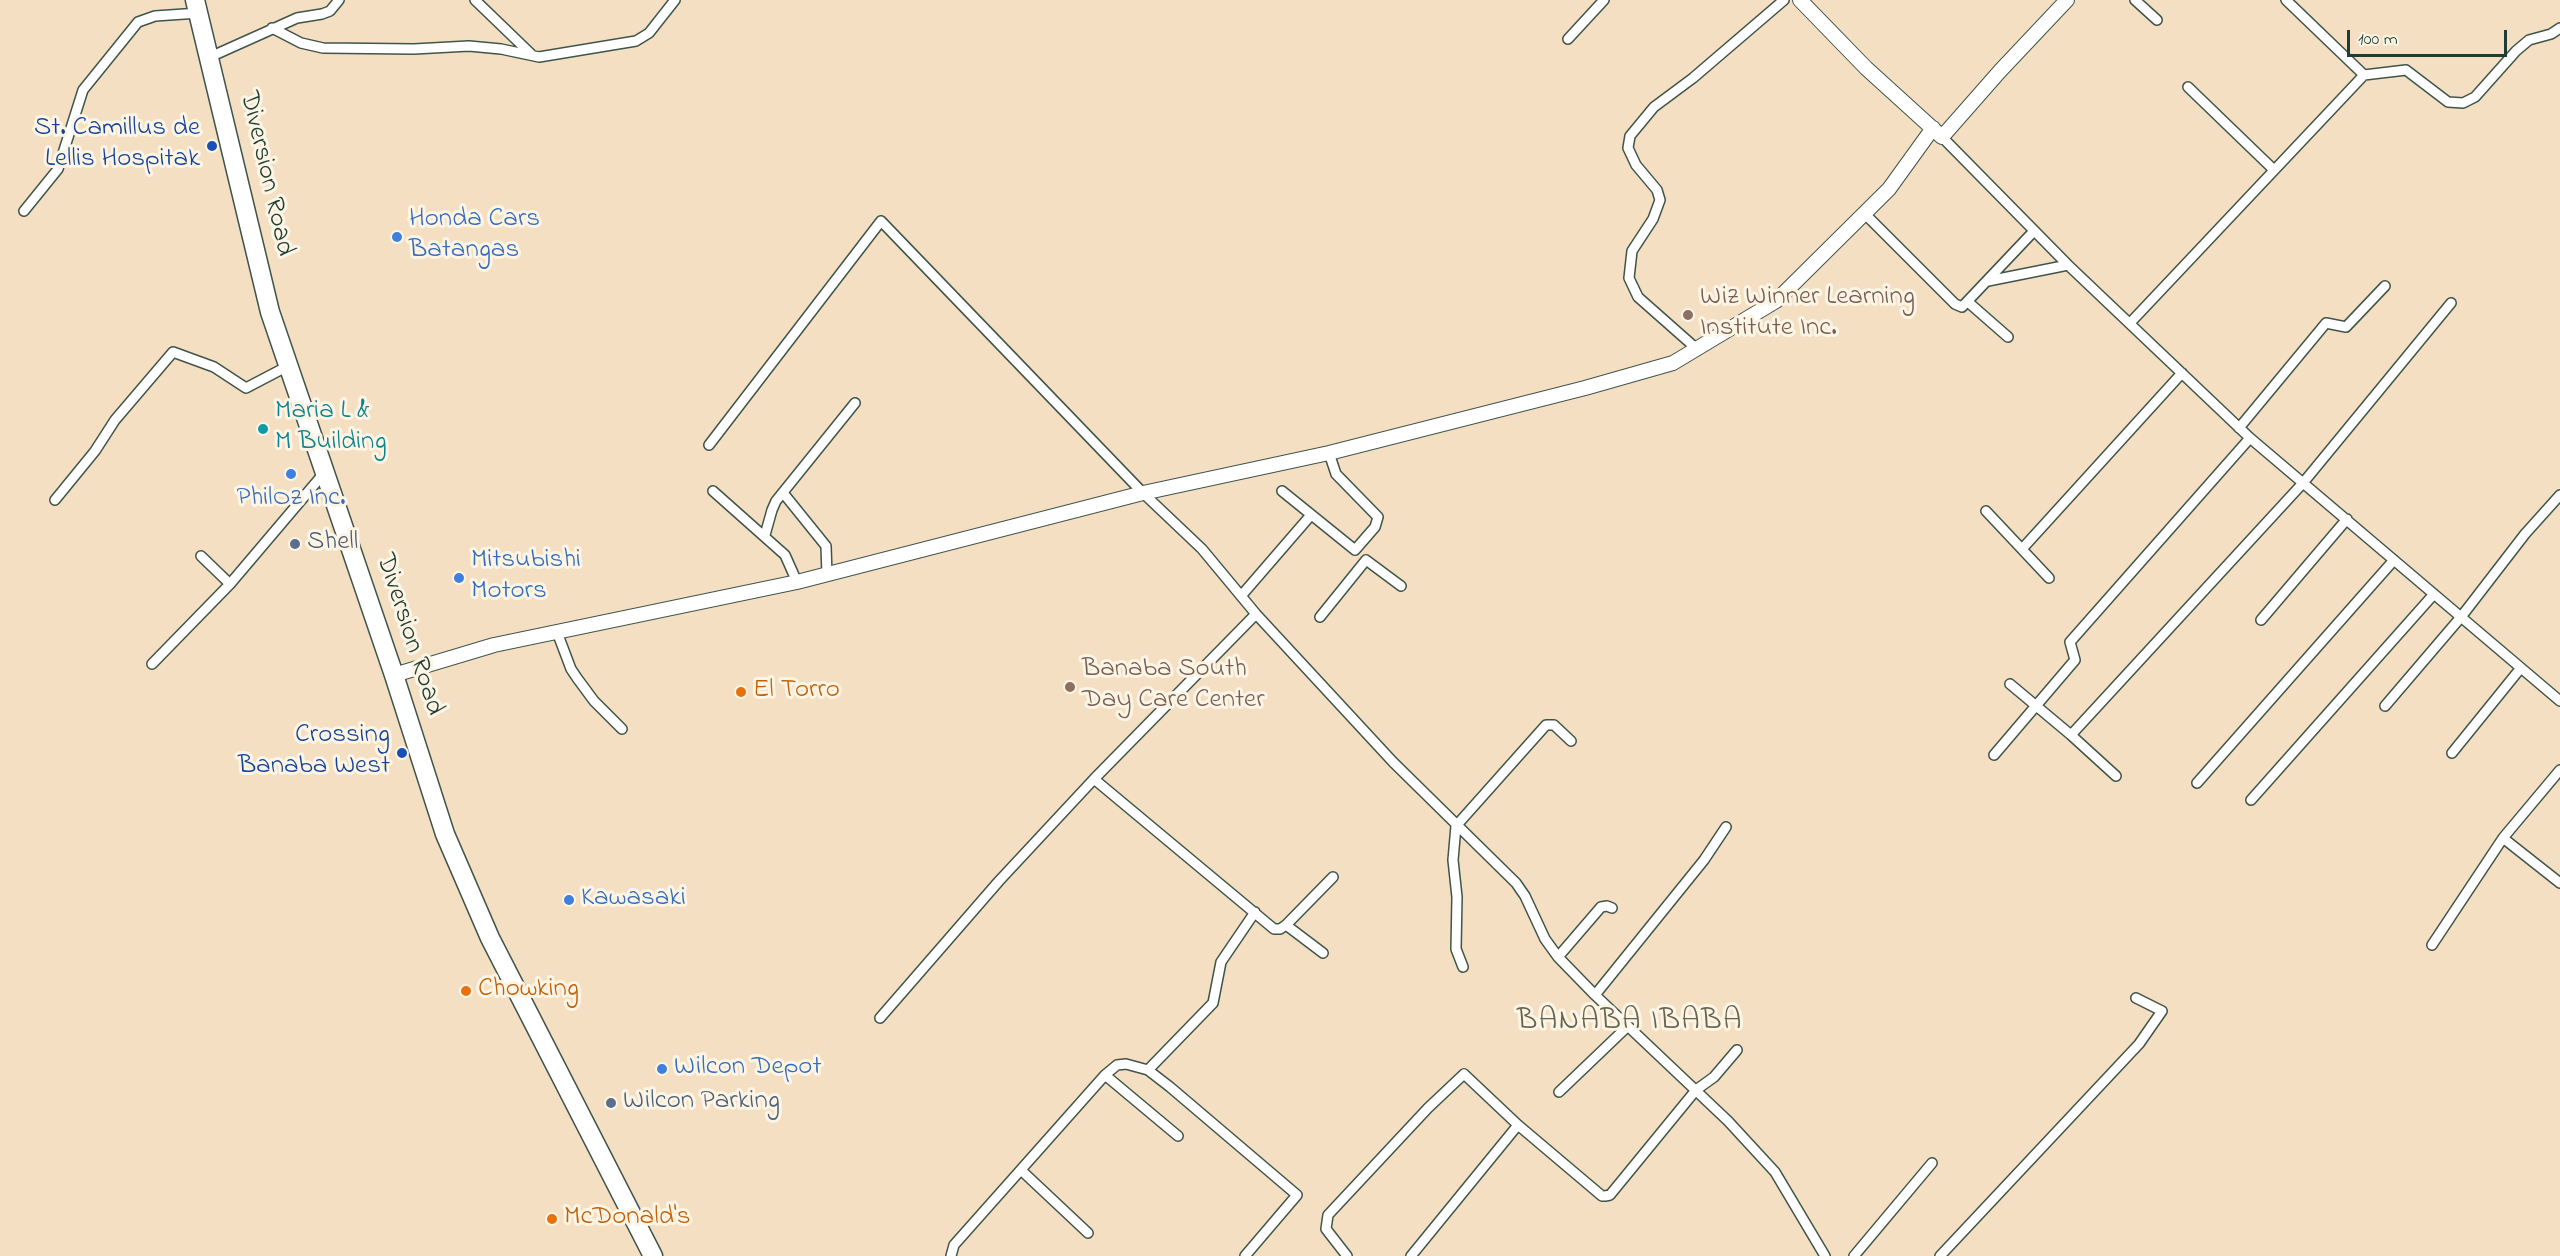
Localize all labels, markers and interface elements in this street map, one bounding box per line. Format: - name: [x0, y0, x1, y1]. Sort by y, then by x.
- scale bar: [2350, 18, 2510, 56]
- text: 100 m: [2358, 27, 2398, 53]
- street label: Diversion Road: [230, 89, 300, 259]
- place label: St. Camillus de Lellis Hospitak: [34, 114, 200, 177]
- marker: St. Camillus de Lellis Hospitak: [205, 139, 219, 153]
- place label: Honda Cars Batangas: [409, 205, 540, 268]
- marker: Honda Cars Batangas: [390, 230, 404, 244]
- place label: Wiz Winner Learning Institute Inc.: [1700, 283, 1915, 346]
- marker: Wiz Winner Learning Institute Inc.: [1681, 308, 1695, 322]
- place label: Maria L & M Building: [275, 397, 387, 460]
- marker: Maria L & M Building: [256, 422, 270, 436]
- marker: PhilOz Inc.: [284, 467, 298, 481]
- place label: PhilOz Inc.: [236, 484, 346, 516]
- place label: Shell: [307, 528, 358, 560]
- marker: Shell: [288, 537, 302, 551]
- place label: Mitsubishi Motors: [471, 546, 581, 609]
- street label: Diversion Road: [367, 550, 449, 720]
- marker: Mitsubishi Motors: [452, 571, 466, 585]
- place label: Banaba South Day Care Center: [1082, 655, 1265, 718]
- place label: El Torro: [753, 676, 840, 708]
- marker: Banaba South Day Care Center: [1063, 680, 1077, 694]
- marker: El Torro: [734, 685, 748, 699]
- place label: Crossing Banaba West: [238, 721, 390, 784]
- marker: Crossing Banaba West: [395, 746, 409, 760]
- place label: Kawasaki: [581, 884, 686, 916]
- marker: Kawasaki: [562, 893, 576, 907]
- place label: Chowking: [478, 975, 579, 1007]
- marker: Chowking: [459, 984, 473, 998]
- district label: BANABA IBABA: [1517, 1005, 1743, 1041]
- place label: Wilcon Depot: [674, 1053, 821, 1085]
- marker: Wilcon Depot: [655, 1062, 669, 1076]
- place label: Wilcon Parking: [623, 1087, 780, 1119]
- marker: Wilcon Parking: [604, 1096, 618, 1110]
- place label: McDonald's: [564, 1203, 690, 1235]
- marker: McDonald's: [545, 1212, 559, 1226]

